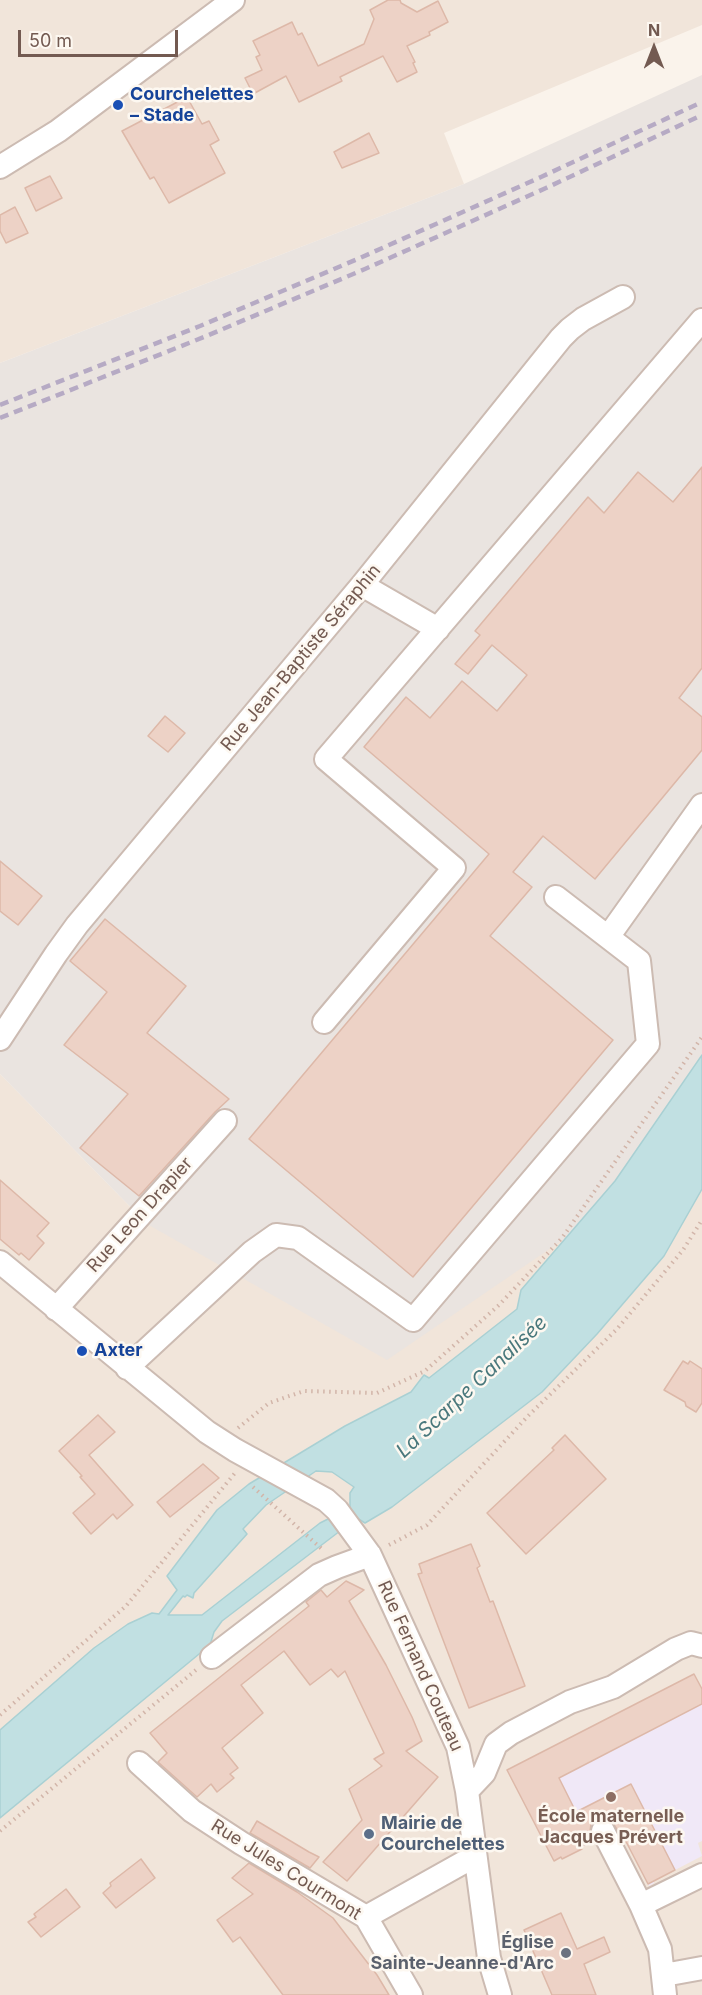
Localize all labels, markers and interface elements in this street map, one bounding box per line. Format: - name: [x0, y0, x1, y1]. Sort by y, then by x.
- scale bar: [21, 18, 182, 56]
- north arrow: [624, 18, 684, 78]
- text: N: [648, 20, 660, 40]
- text: 50 m: [29, 30, 72, 51]
- place label: Courchelettes – Stade: [130, 84, 254, 127]
- marker: Courchelettes – Stade: [111, 98, 125, 112]
- street label: Rue Jean-Baptiste Séraphin: [216, 560, 386, 756]
- street label: Rue Leon Drapier: [83, 1153, 197, 1277]
- water label: La Scarpe Canalisée: [392, 1311, 552, 1463]
- place label: Axter: [94, 1340, 143, 1362]
- marker: Axter: [75, 1344, 89, 1358]
- street label: Rue Fernand Couteau: [373, 1577, 467, 1755]
- marker: École maternelle Jacques Prévert: [604, 1790, 618, 1804]
- place label: École maternelle Jacques Prévert: [538, 1806, 684, 1848]
- place label: Mairie de Courchelettes: [381, 1813, 505, 1856]
- street label: Rue Jules Courmont: [207, 1815, 365, 1925]
- marker: Mairie de Courchelettes: [362, 1827, 376, 1841]
- place label: Église Sainte-Jeanne-d'Arc: [371, 1932, 554, 1974]
- marker: Église Sainte-Jeanne-d'Arc: [559, 1946, 573, 1960]

